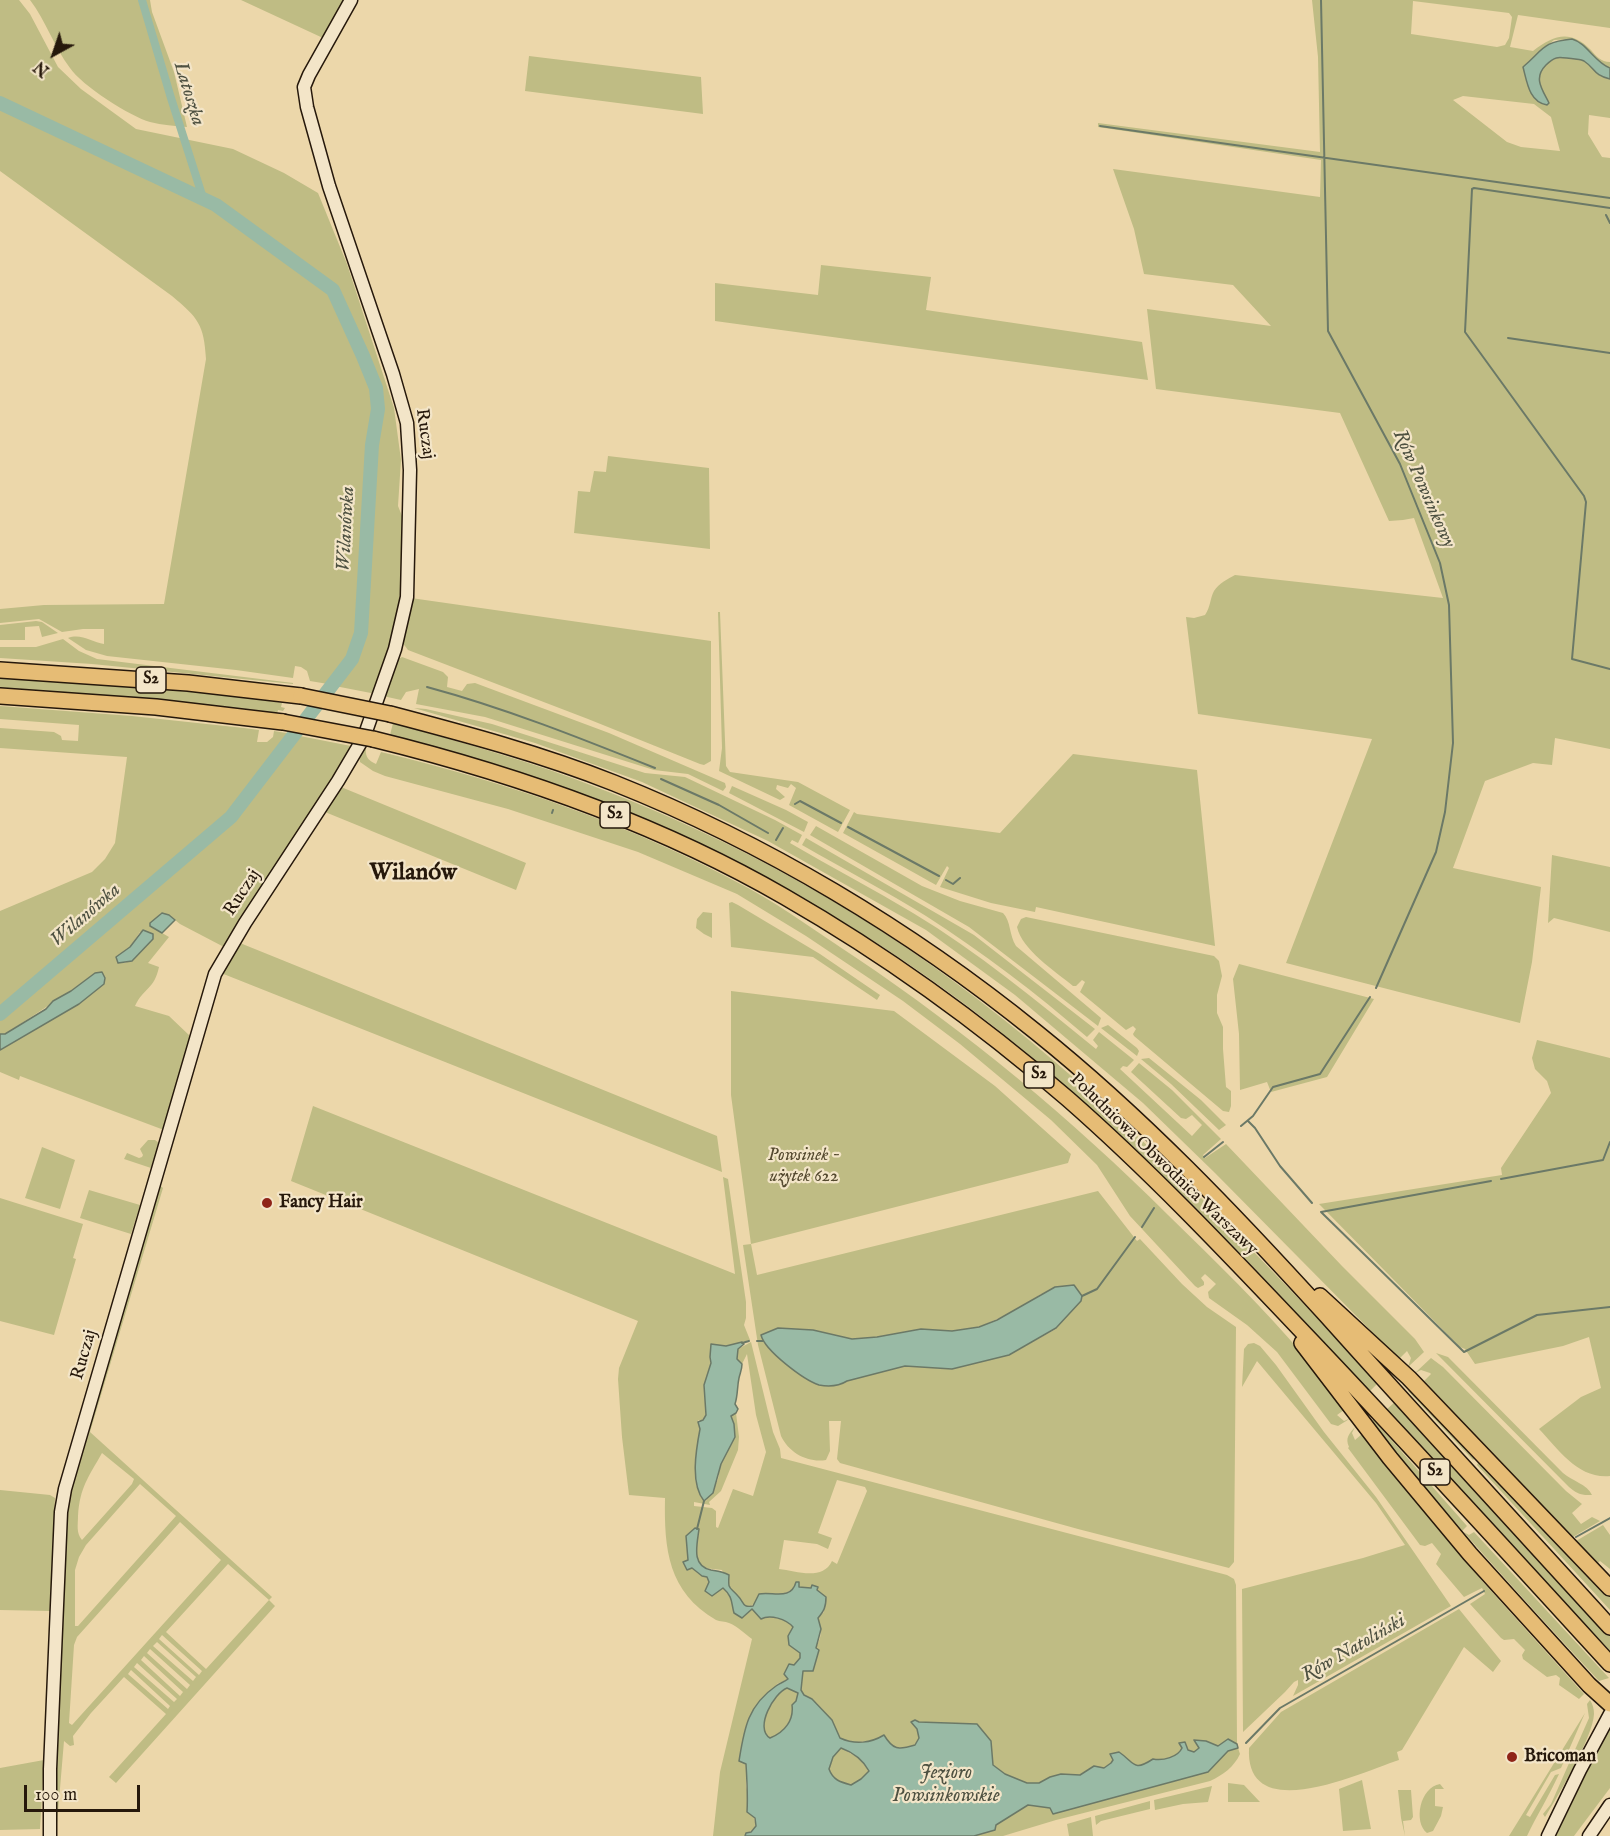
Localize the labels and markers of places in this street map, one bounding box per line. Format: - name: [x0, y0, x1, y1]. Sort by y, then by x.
- place label: Fancy Hair: [279, 1192, 363, 1214]
- marker: Fancy Hair: [260, 1196, 274, 1210]
- place label: Bricoman: [1524, 1746, 1596, 1768]
- marker: Bricoman: [1505, 1750, 1519, 1764]

